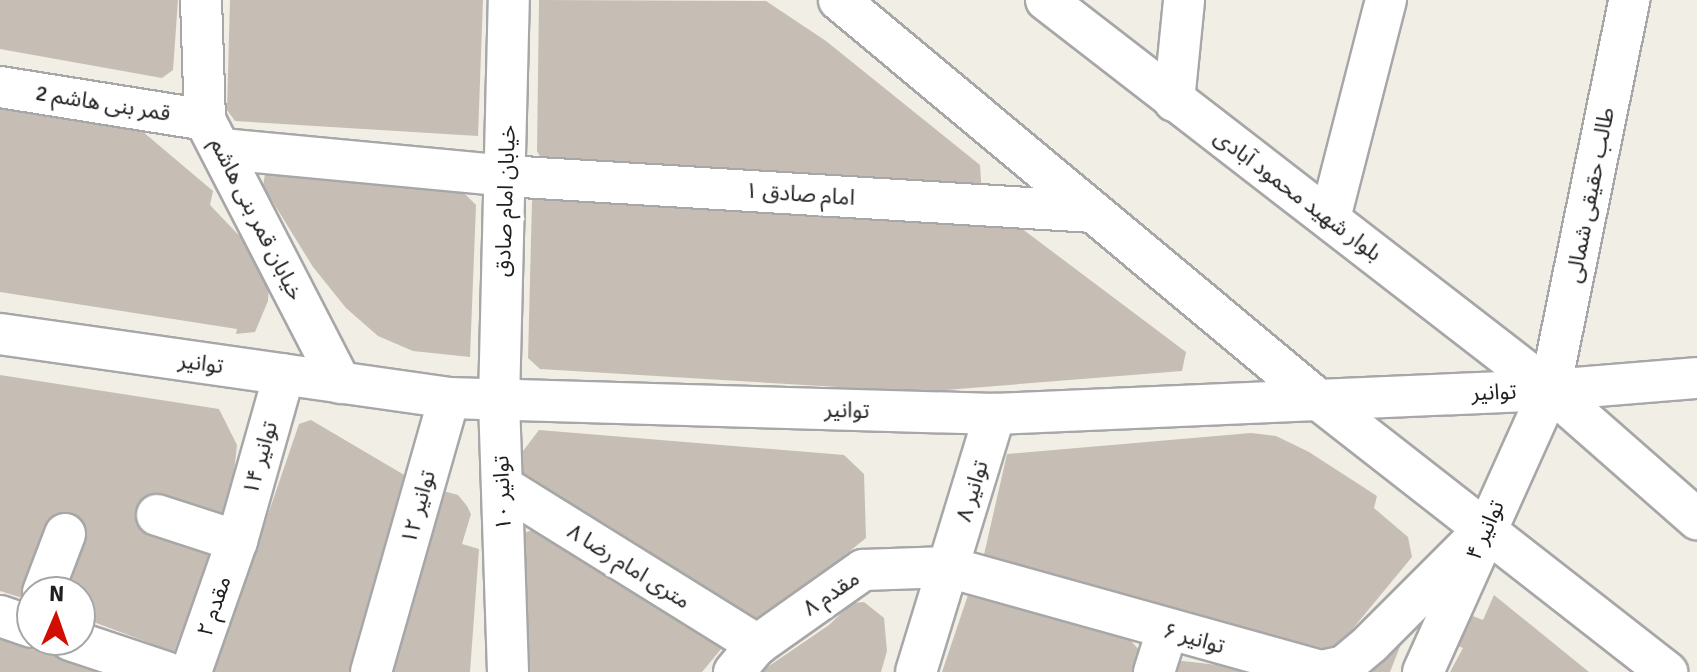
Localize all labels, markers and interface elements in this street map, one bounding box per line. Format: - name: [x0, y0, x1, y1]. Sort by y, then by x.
- street label: قمر بنی هاشم 2: [34, 79, 172, 127]
- street label: طالب حقیقی شمالی: [1560, 105, 1620, 285]
- street label: بلوار شهید محمود آبادی: [1209, 123, 1387, 267]
- street label: خیابان امام صادق: [489, 124, 521, 278]
- street label: خیابان قمر بنی هاشم: [205, 133, 309, 305]
- street label: امام صادق ۱: [744, 177, 856, 211]
- street label: توانیر: [177, 347, 225, 379]
- street label: توانیر: [1471, 378, 1517, 406]
- street label: توانیر: [824, 396, 870, 424]
- street label: توانیر ۱۴: [237, 418, 283, 498]
- street label: توانیر ۱۰: [487, 455, 517, 531]
- street label: توانیر ۸: [950, 457, 994, 525]
- street label: توانیر ۱۲: [395, 467, 441, 547]
- street label: توانیر ۴: [1460, 496, 1510, 564]
- street label: ۸ متری امام رضا: [563, 518, 695, 614]
- street label: مقدم ۸: [798, 565, 864, 621]
- street label: مقدم ۲: [191, 572, 237, 640]
- north arrow: [16, 576, 96, 656]
- text: N: [49, 580, 65, 607]
- street label: توانیر ۶: [1160, 617, 1228, 659]

